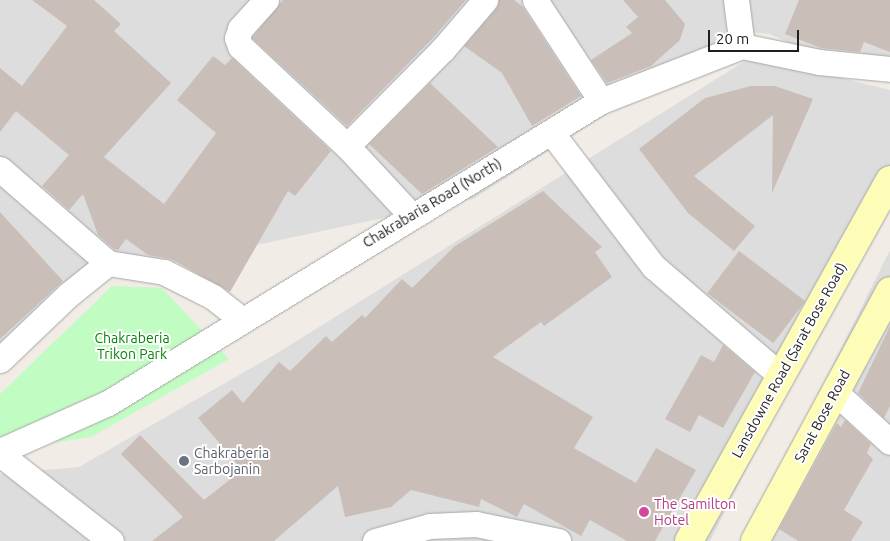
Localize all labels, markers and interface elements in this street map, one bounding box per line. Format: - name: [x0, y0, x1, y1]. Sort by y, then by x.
- scale bar: [710, 20, 801, 52]
- text: 20 m: [716, 30, 749, 47]
- street label: Chakrabaria Road (North): [360, 155, 504, 251]
- street label: Lansdowne Road (Sarat Bose Road): [728, 259, 850, 461]
- park label: Chakraberia Trikon Park: [94, 330, 170, 362]
- street label: Sarat Bose Road: [791, 367, 853, 465]
- place label: Chakraberia Sarbojanin: [194, 445, 269, 478]
- marker: Chakraberia Sarbojanin: [178, 455, 190, 467]
- place label: The Samilton Hotel: [654, 496, 736, 528]
- marker: The Samilton Hotel: [638, 506, 650, 518]

